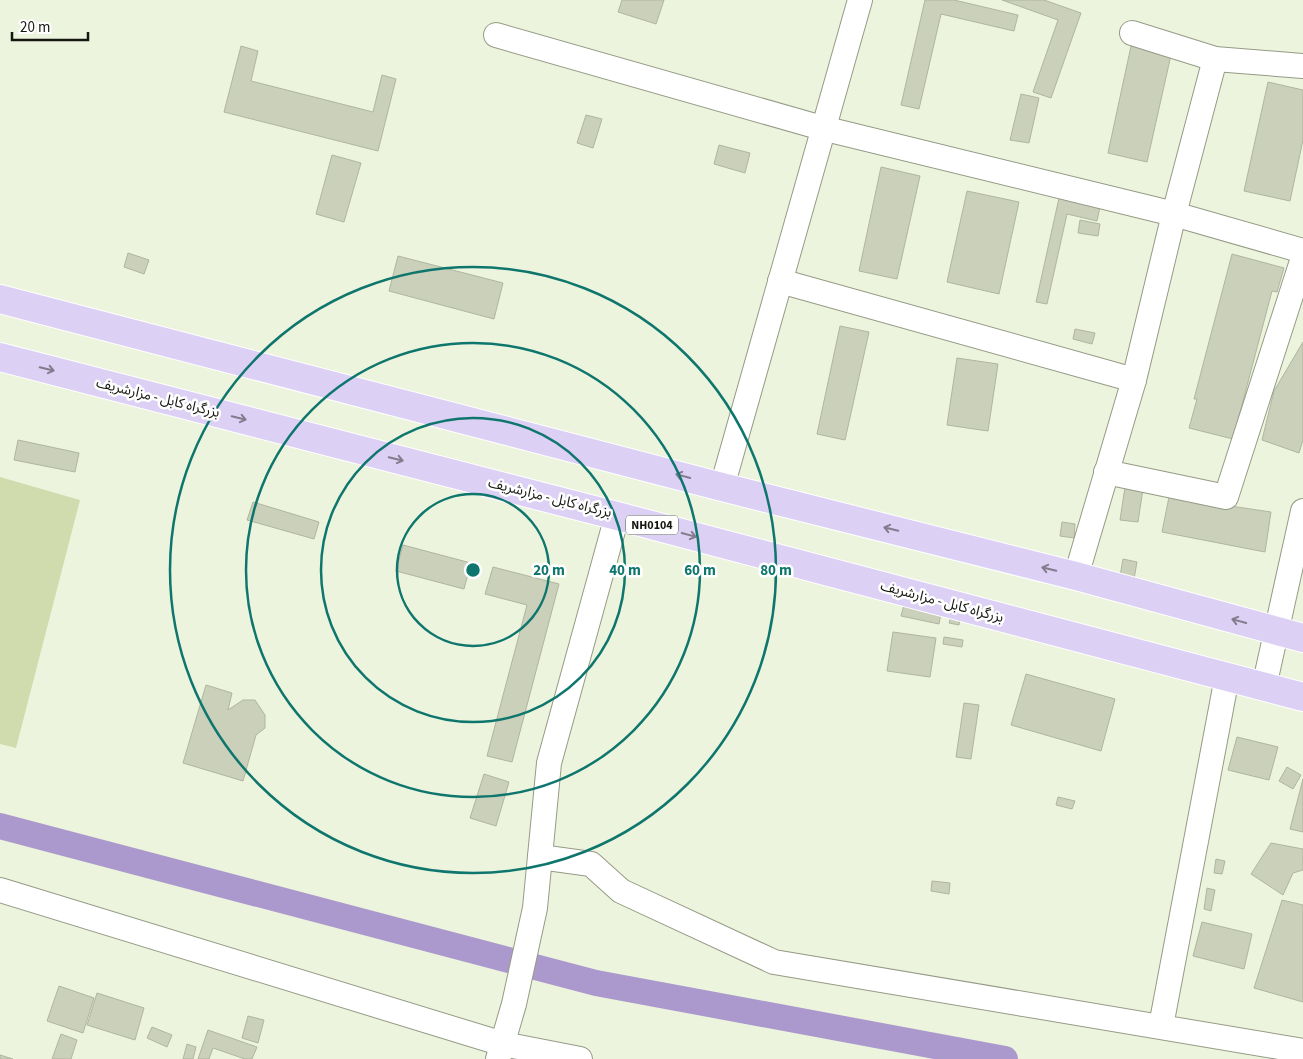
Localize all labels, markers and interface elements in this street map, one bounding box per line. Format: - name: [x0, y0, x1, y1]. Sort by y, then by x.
- scale bar: [12, 10, 89, 42]
- text: 20 m: [20, 17, 50, 38]
- one-way arrow: [39, 365, 55, 374]
- street label: بزرگراه کابل - مزارشریف: [94, 373, 222, 423]
- one-way arrow: [230, 414, 246, 424]
- one-way arrow: [387, 455, 403, 464]
- one-way arrow: [675, 471, 691, 480]
- street label: بزرگراه کابل - مزارشریف: [486, 473, 614, 523]
- road number: NH0104: [626, 516, 678, 534]
- one-way arrow: [883, 524, 899, 533]
- one-way arrow: [680, 530, 696, 540]
- text: 20 m: [533, 560, 565, 581]
- text: 40 m: [609, 560, 641, 581]
- text: 60 m: [684, 560, 716, 581]
- text: 80 m: [760, 560, 792, 581]
- centre of rings: [464, 561, 482, 579]
- one-way arrow: [1041, 563, 1057, 573]
- street label: بزرگراه کابل - مزارشریف: [878, 576, 1006, 628]
- one-way arrow: [1231, 615, 1247, 625]

